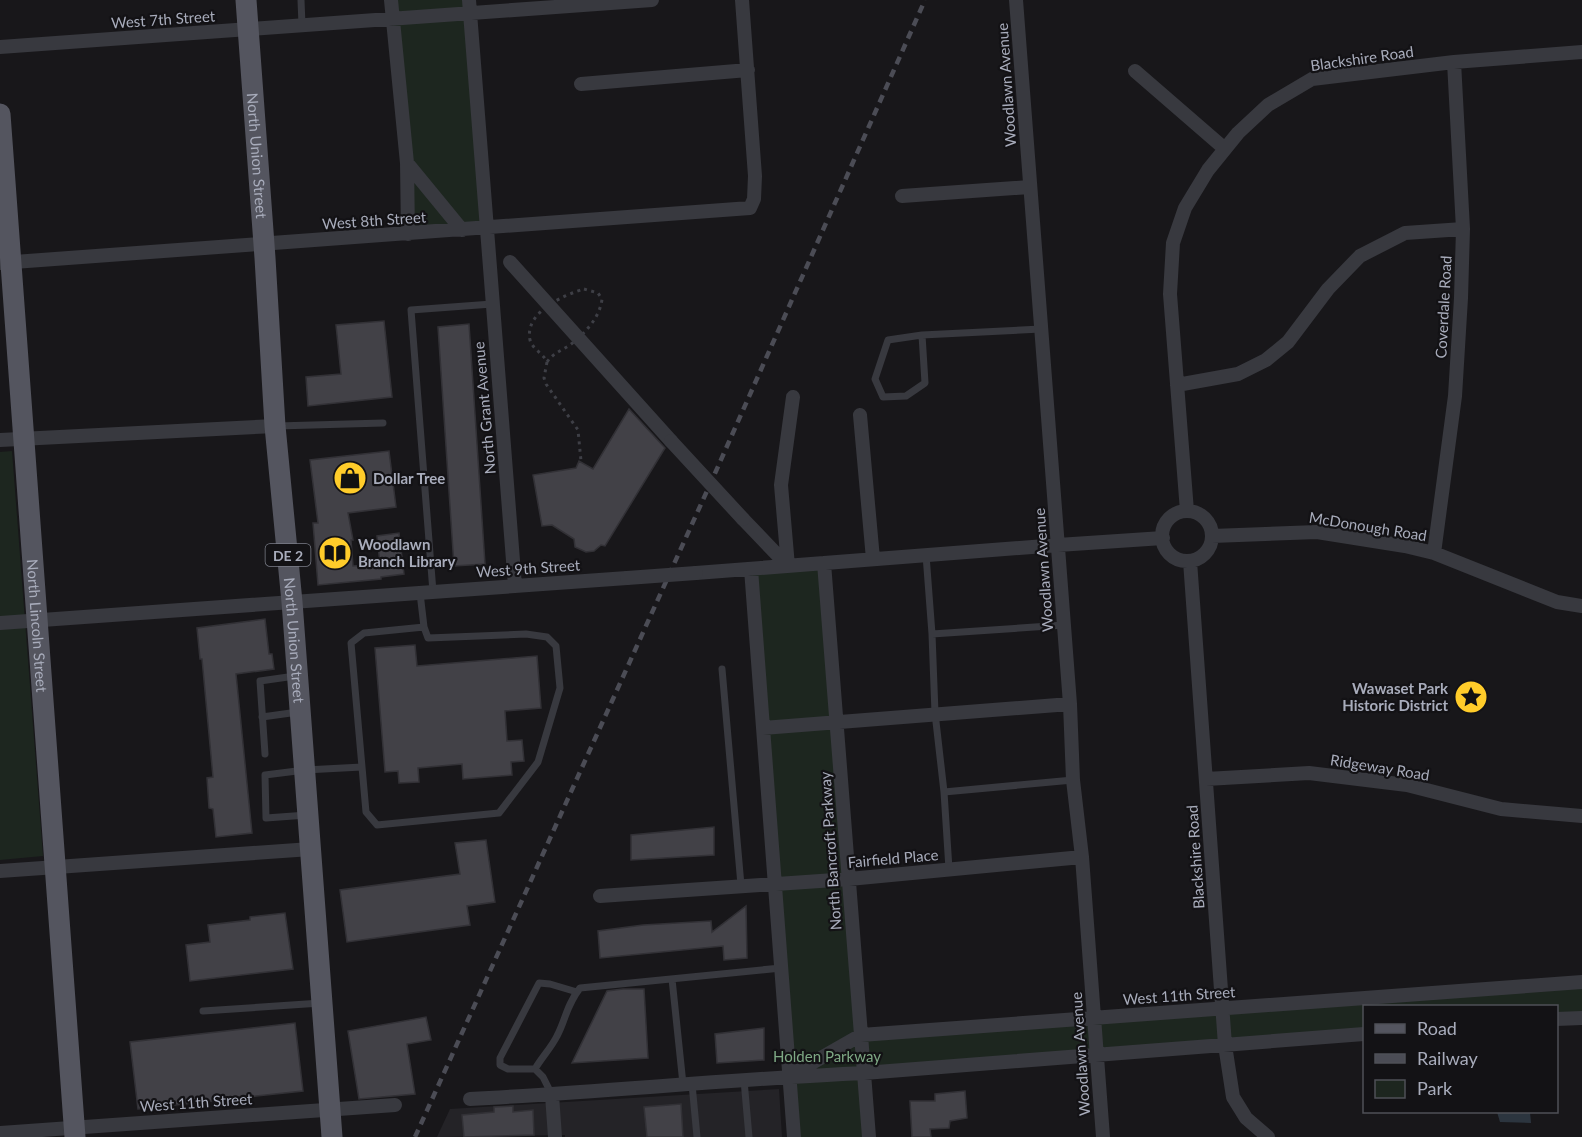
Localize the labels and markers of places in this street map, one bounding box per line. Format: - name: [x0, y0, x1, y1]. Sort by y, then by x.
- shop icon: Dollar Tree: [332, 460, 368, 496]
- place label: Dollar Tree: [373, 469, 445, 487]
- library icon: Woodlawn Branch Library: [317, 535, 353, 571]
- place label: Woodlawn Branch Library: [358, 535, 455, 570]
- place label: Wawaset Park Historic District: [1342, 679, 1449, 714]
- place icon: Wawaset Park Historic District: [1453, 679, 1489, 715]

